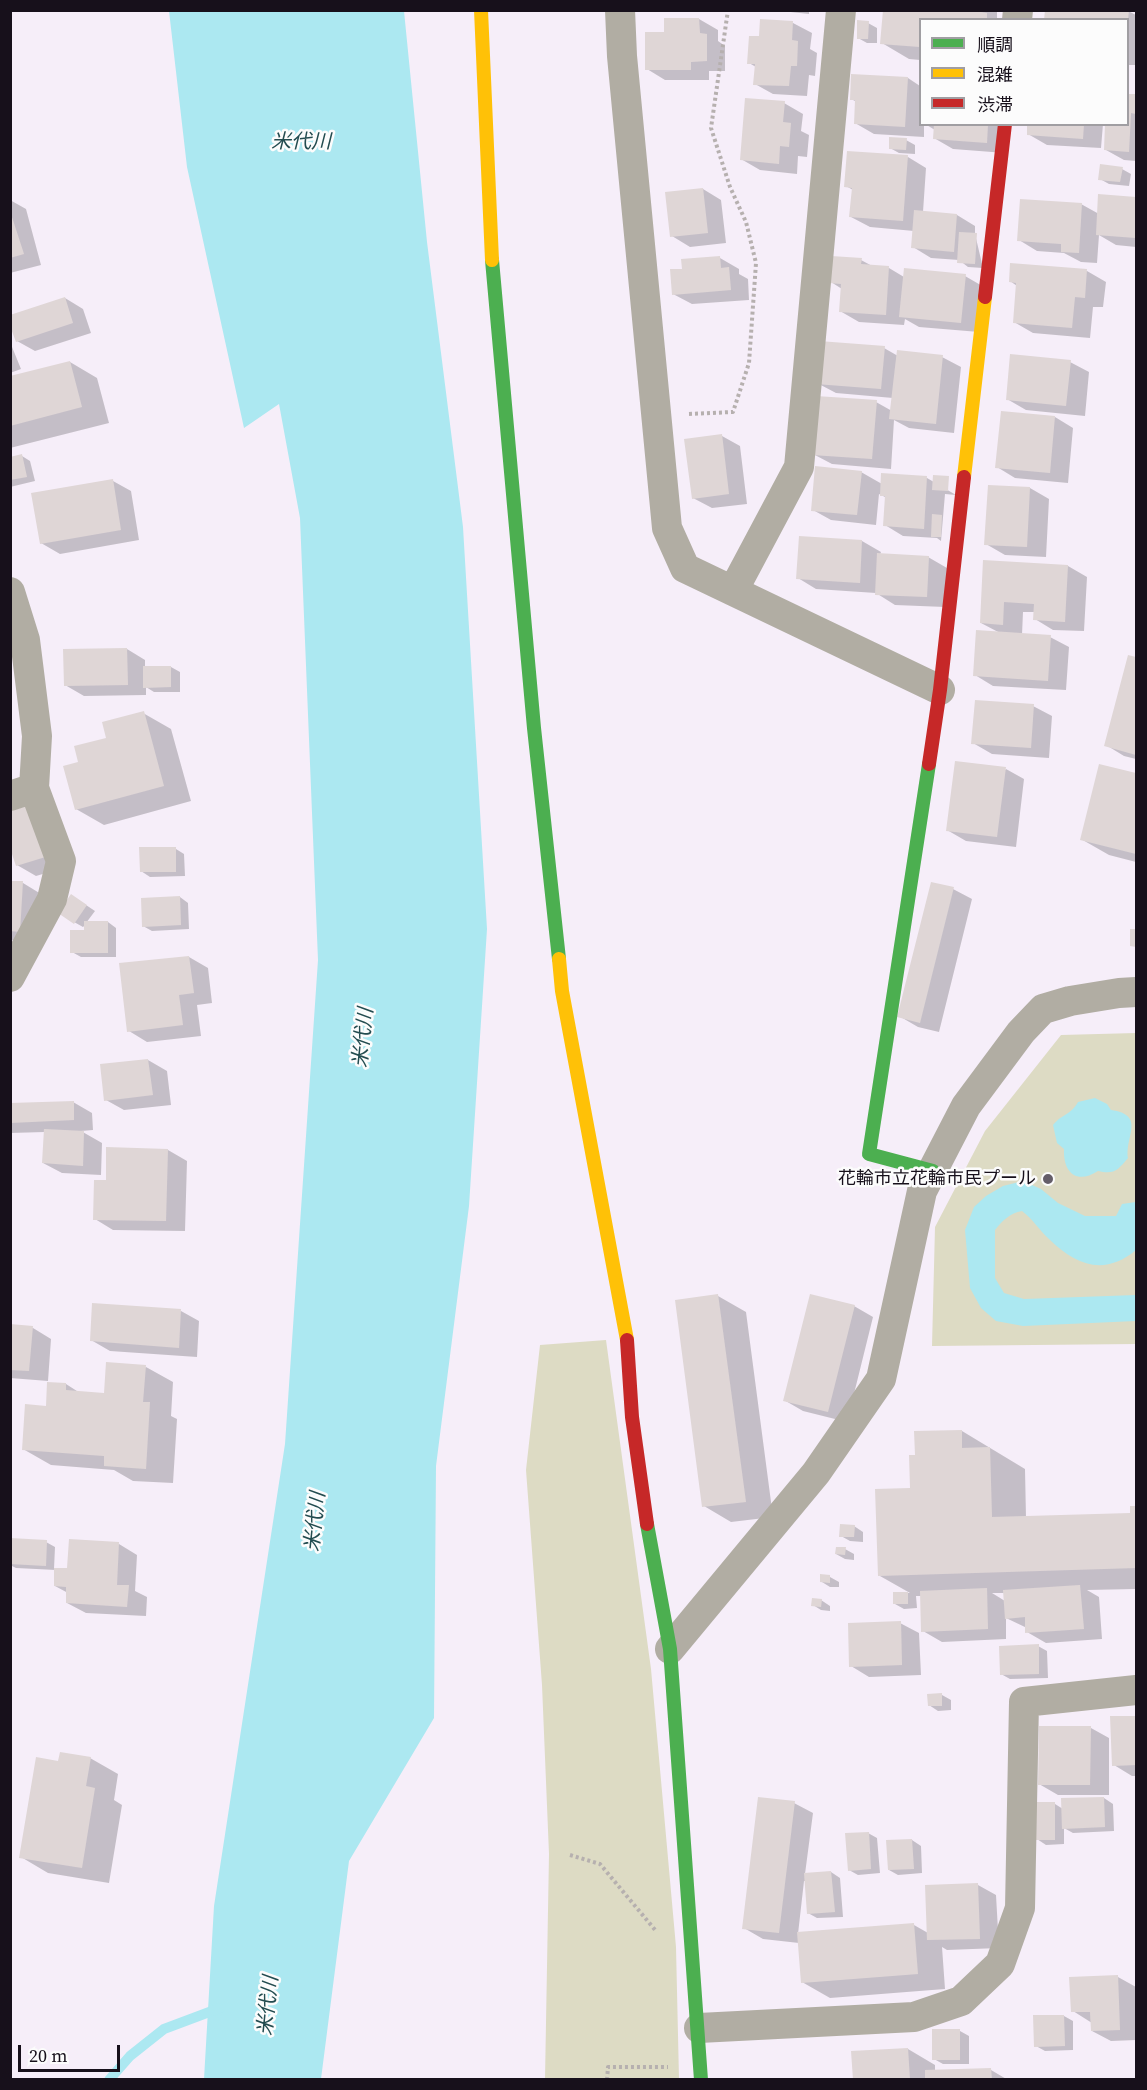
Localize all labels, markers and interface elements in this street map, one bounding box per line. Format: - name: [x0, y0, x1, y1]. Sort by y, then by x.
- legend: [919, 18, 1129, 126]
- text: 順調: [977, 32, 1013, 57]
- text: 混雑: [977, 62, 1013, 87]
- text: 渋滞: [977, 92, 1013, 117]
- water label: 米代川: [271, 131, 331, 155]
- water label: 米代川: [349, 1007, 379, 1069]
- place label: 花輪市立花輪市民プール: [838, 1168, 1036, 1190]
- marker: 花輪市立花輪市民プール: [1041, 1172, 1055, 1186]
- water label: 米代川: [301, 1491, 331, 1553]
- water label: 米代川: [254, 1975, 284, 2037]
- scale bar: [21, 2033, 123, 2071]
- text: 20 m: [29, 2043, 67, 2068]

